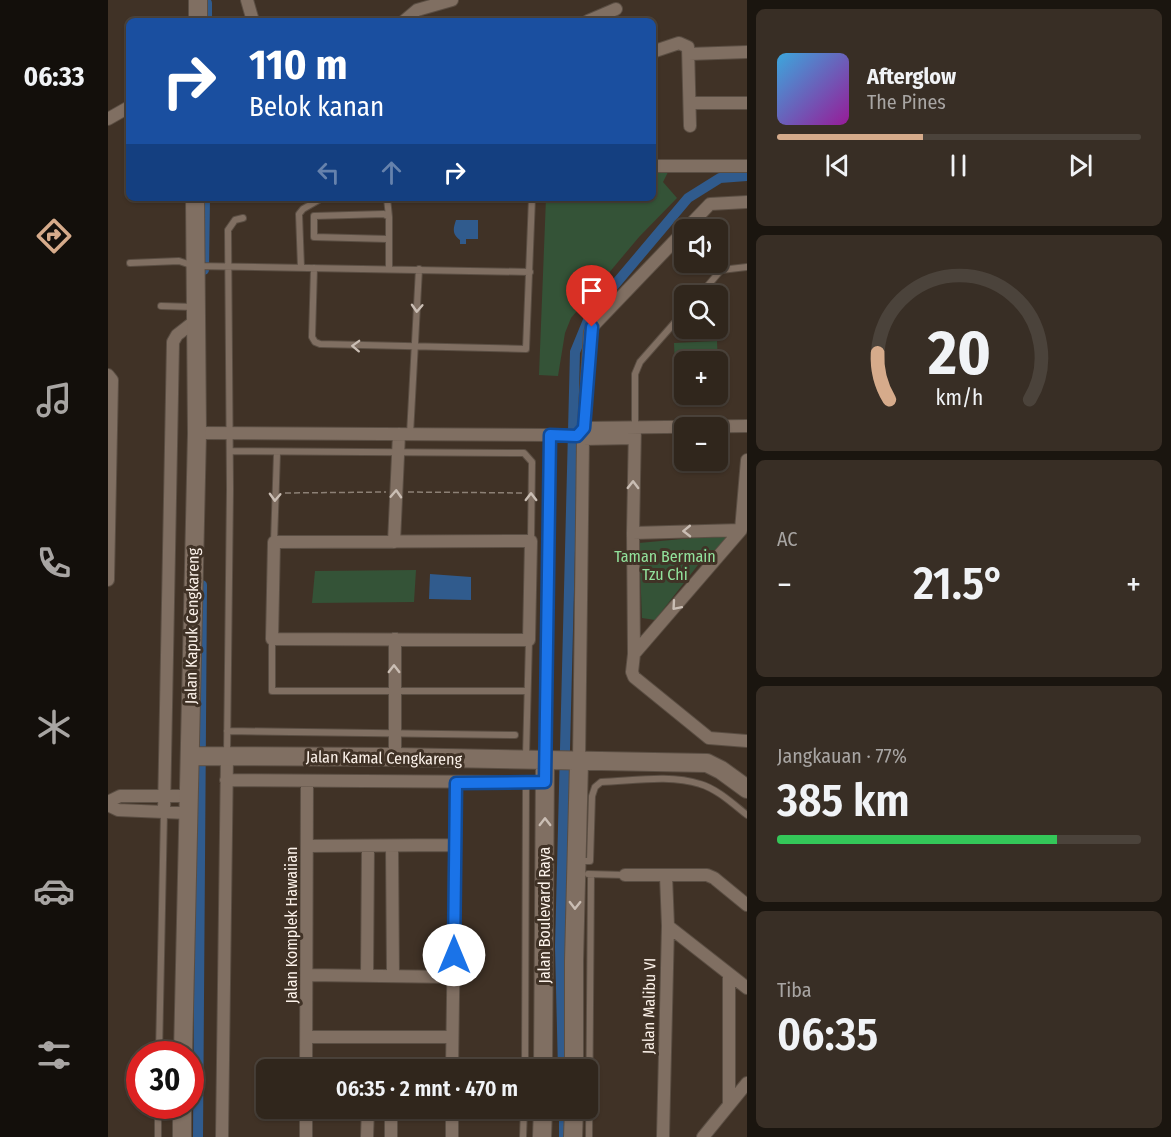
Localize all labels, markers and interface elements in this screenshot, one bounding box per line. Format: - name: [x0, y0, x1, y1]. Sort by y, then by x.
- text: 110 m: [249, 40, 348, 90]
- icon: right: [150, 42, 228, 120]
- text: 06:33: [23, 61, 85, 93]
- text: Afterglow: [867, 63, 956, 90]
- text: The Pines: [867, 90, 946, 114]
- text: Belok kanan: [249, 91, 384, 123]
- icon: previous: [821, 149, 854, 182]
- icon: pause: [942, 149, 975, 182]
- icon: next: [1064, 149, 1097, 182]
- icon: left: [312, 156, 345, 189]
- icon: ahead: [375, 156, 408, 189]
- icon: right: [438, 156, 471, 189]
- icon: directions: [33, 215, 75, 257]
- map controls: [674, 219, 728, 471]
- button: sound: [674, 219, 728, 273]
- pin: [566, 265, 617, 327]
- icon: arrive: [575, 274, 608, 307]
- button: search: [674, 285, 728, 339]
- one-way arrow: [411, 304, 424, 313]
- text: 20: [927, 316, 990, 391]
- one-way arrow: [352, 339, 361, 352]
- button: +: [674, 351, 728, 405]
- icon: music: [33, 379, 75, 421]
- text: km/h: [935, 385, 983, 411]
- button: −: [674, 417, 728, 471]
- one-way arrow: [627, 481, 640, 490]
- one-way arrow: [390, 489, 403, 498]
- one-way arrow: [269, 493, 282, 502]
- one-way arrow: [525, 493, 537, 502]
- one-way arrow: [682, 525, 691, 538]
- text: AC: [777, 527, 797, 551]
- icon: phone: [33, 542, 75, 584]
- street label: Jalan Kapuk Cengkareng: [181, 547, 203, 704]
- park label: Taman Bermain Tzu Chi: [614, 547, 716, 584]
- text: 21.5°: [913, 557, 1005, 611]
- text: −: [777, 565, 792, 605]
- text: +: [1126, 565, 1141, 605]
- one-way arrow: [672, 600, 683, 610]
- one-way arrow: [388, 665, 400, 674]
- icon: climate: [33, 706, 75, 748]
- text: Jangkauan · 77%: [777, 744, 907, 768]
- street label: Jalan Kamal Cengkareng: [306, 747, 463, 769]
- text: 385 km: [777, 774, 910, 828]
- one-way arrow: [539, 818, 551, 827]
- street label: Jalan Boulevard Raya: [535, 846, 554, 983]
- street label: Jalan Komplek Hawaiian: [282, 847, 301, 1003]
- icon: car: [33, 870, 75, 912]
- one-way arrow: [568, 900, 581, 909]
- position arrow: [422, 923, 486, 987]
- street label: Jalan Malibu VI: [639, 958, 659, 1054]
- text: Tiba: [777, 978, 812, 1002]
- text: 06:35: [777, 1008, 878, 1062]
- icon: filters: [33, 1034, 75, 1076]
- speed limit sign: 30: [126, 1041, 204, 1119]
- text: 06:35 · 2 mnt · 470 m: [336, 1075, 518, 1102]

